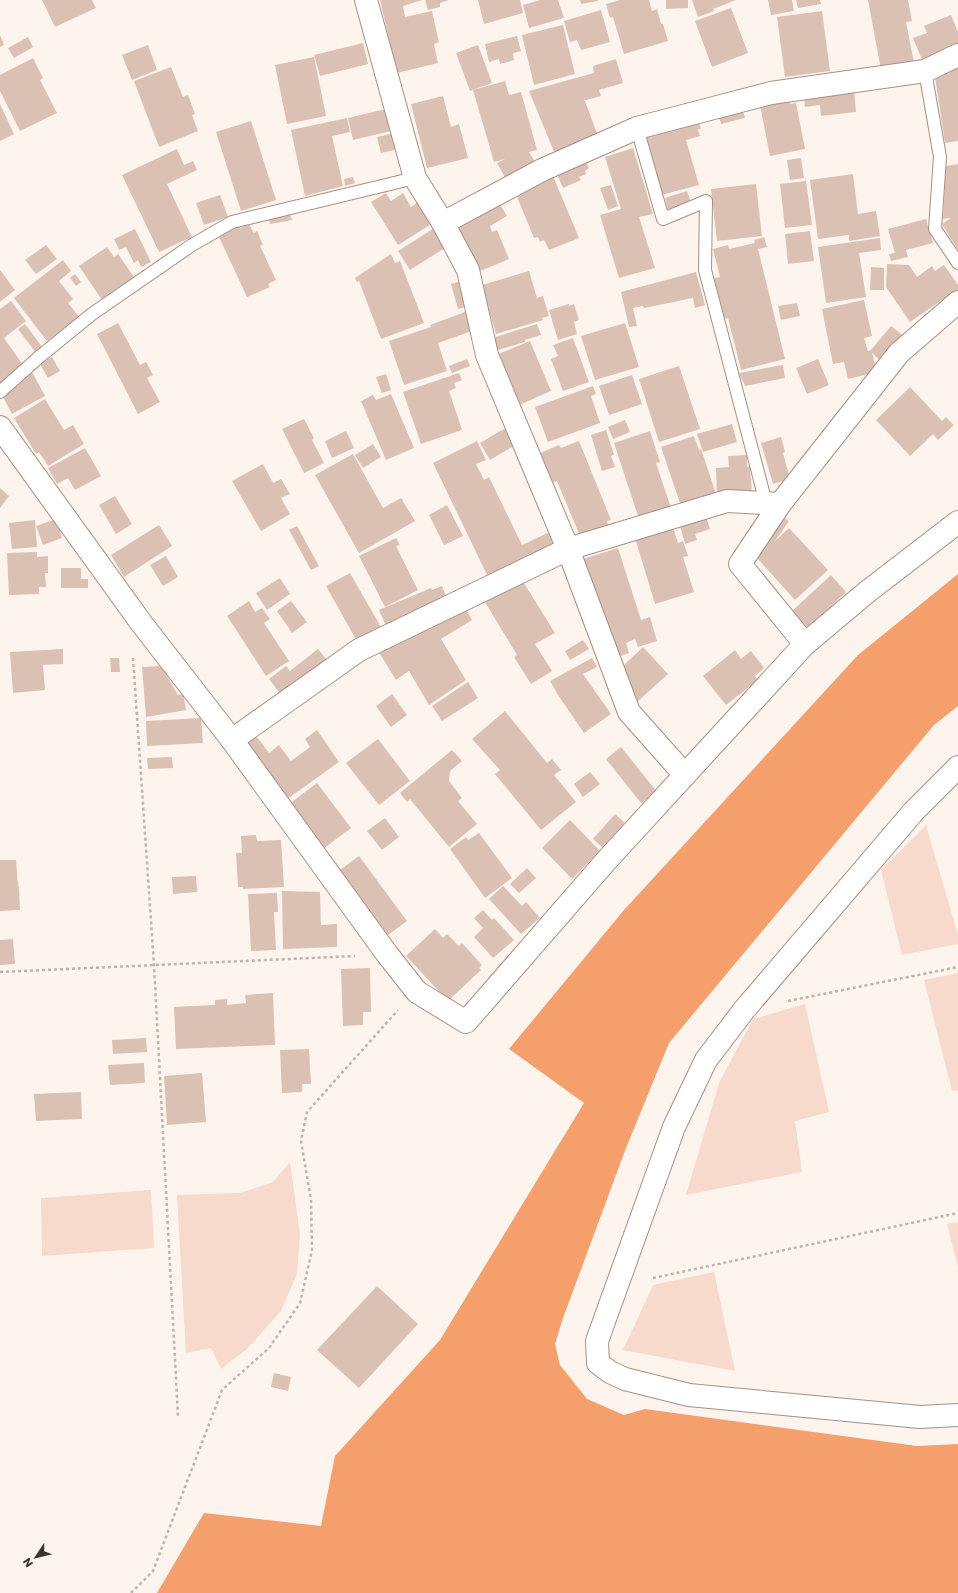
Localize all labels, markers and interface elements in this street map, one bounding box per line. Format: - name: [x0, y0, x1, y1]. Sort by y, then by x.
- north arrow: [16, 1537, 56, 1577]
- text: N: [19, 1555, 37, 1571]

